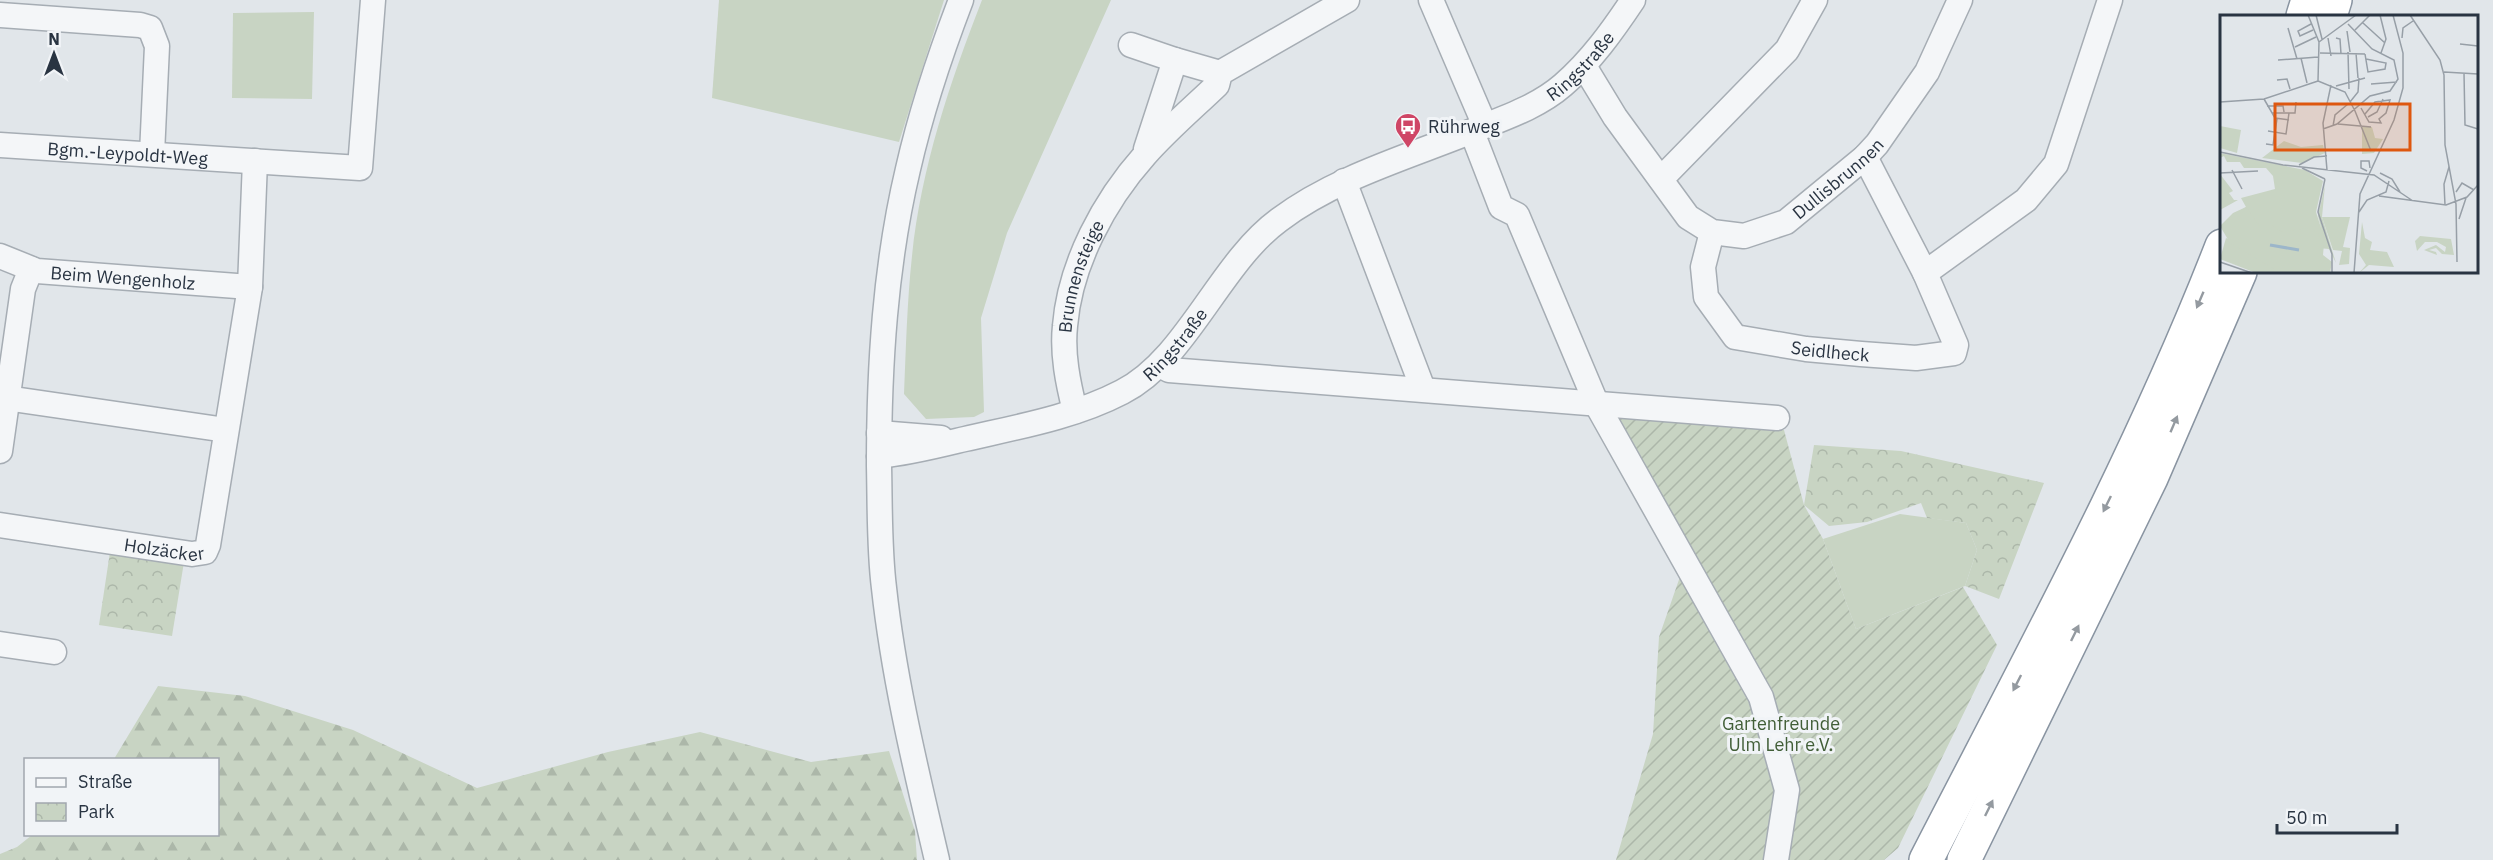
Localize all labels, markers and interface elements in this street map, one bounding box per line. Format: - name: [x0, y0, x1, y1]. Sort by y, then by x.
- inset map: [2220, 15, 2478, 273]
- north arrow: [24, 24, 84, 84]
- street label: Ringstraße: [1542, 26, 1619, 106]
- text: N: [48, 29, 60, 49]
- bus stop icon: Rührweg: [1393, 111, 1423, 149]
- place label: Rührweg: [1428, 115, 1500, 138]
- street label: Dullisbrunnen: [1787, 133, 1888, 224]
- street label: Bgm.-Leypoldt-Weg: [47, 137, 209, 170]
- street label: Brunnensteige: [1053, 216, 1109, 334]
- street label: Beim Wengenholz: [50, 261, 196, 294]
- one-way arrow: [2195, 292, 2205, 310]
- street label: Ringstraße: [1138, 303, 1212, 386]
- street label: Seidlheck: [1789, 335, 1871, 366]
- one-way arrow: [2169, 415, 2179, 433]
- one-way arrow: [2102, 495, 2111, 512]
- street label: Holzäcker: [123, 532, 206, 566]
- one-way arrow: [2071, 624, 2080, 641]
- one-way arrow: [2012, 675, 2022, 692]
- park label: Gartenfreunde Ulm Lehr e.V.: [1722, 712, 1840, 756]
- legend: [24, 758, 219, 836]
- text: Straße: [78, 770, 132, 793]
- scale bar: [2277, 797, 2397, 835]
- one-way arrow: [1985, 799, 1994, 816]
- text: Park: [78, 800, 115, 823]
- text: 50 m: [2286, 806, 2328, 829]

